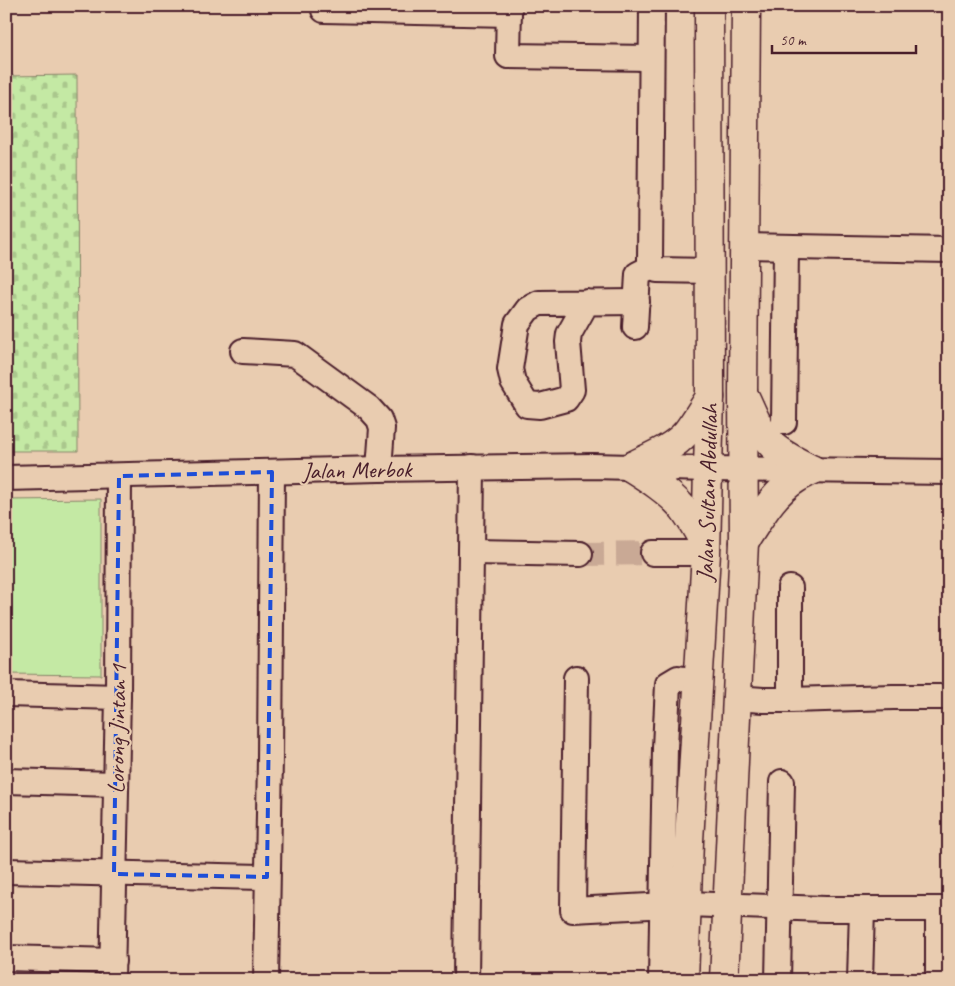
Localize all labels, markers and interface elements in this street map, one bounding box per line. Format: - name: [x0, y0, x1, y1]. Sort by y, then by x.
- scale bar: [772, 22, 916, 54]
- text: 50 m: [780, 31, 807, 50]
- street label: Jalan Sultan Abdullah: [689, 402, 725, 583]
- street label: Jalan Merbok: [301, 454, 414, 486]
- street label: Lorong Jintan 1: [101, 663, 133, 794]

